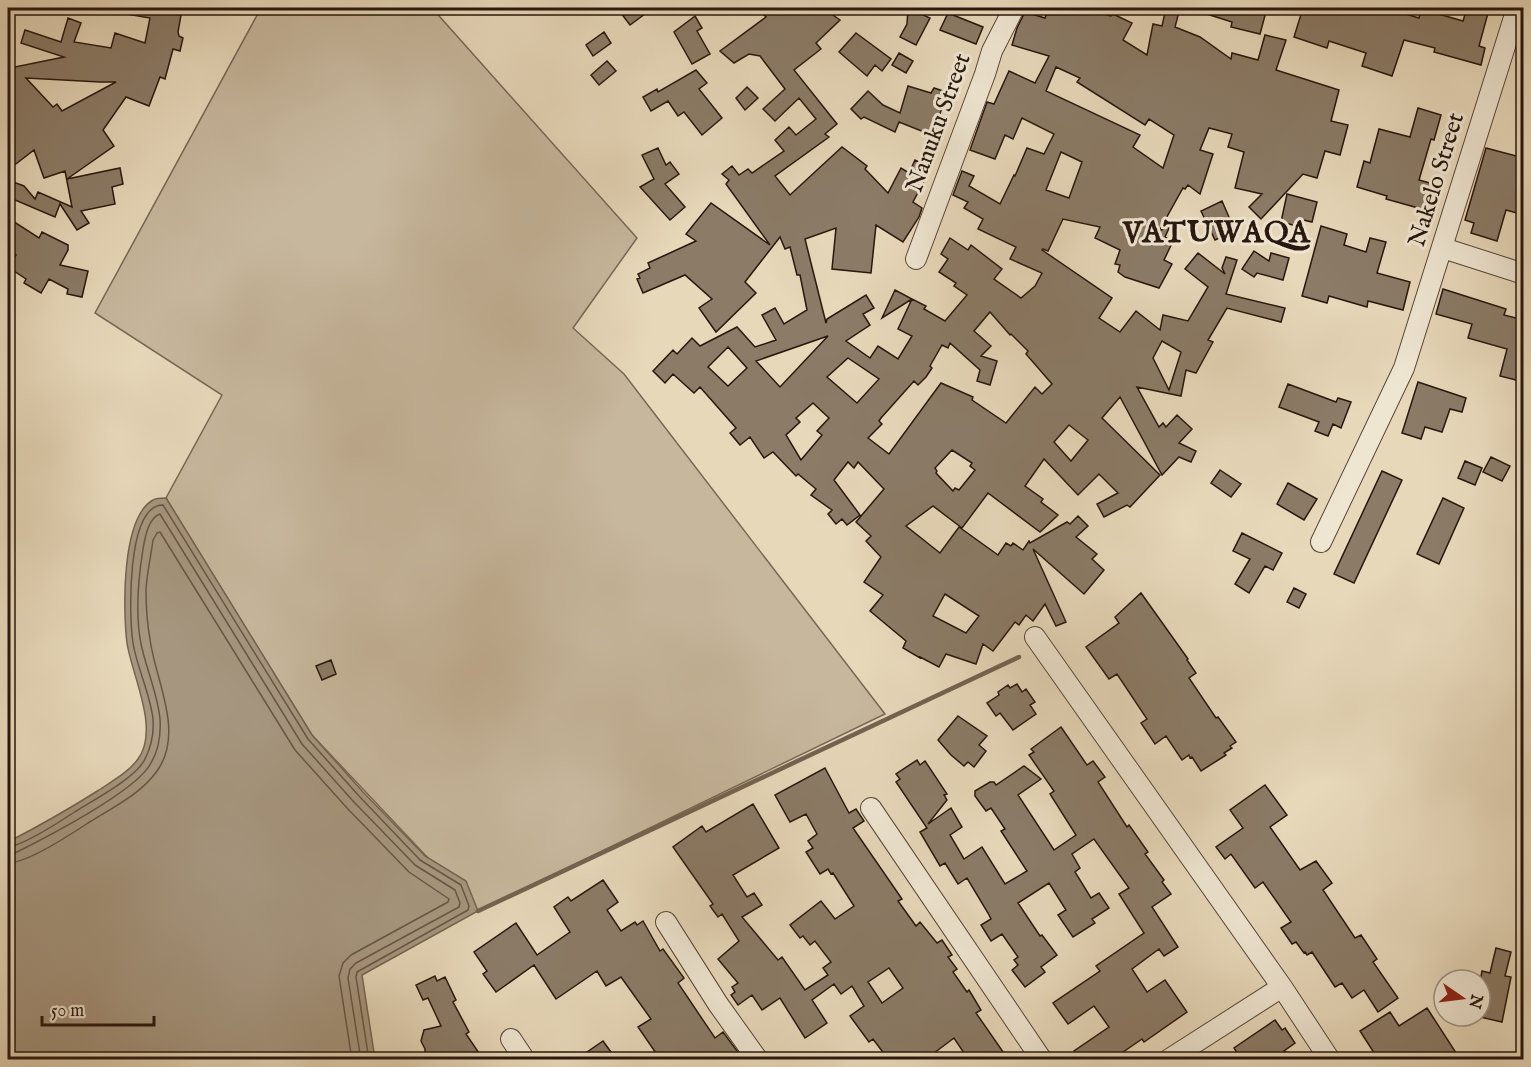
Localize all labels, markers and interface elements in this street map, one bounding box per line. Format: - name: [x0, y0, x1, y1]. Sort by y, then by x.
- street label: Nanuku Street: [900, 49, 978, 197]
- street label: Nakelo Street: [1402, 109, 1472, 251]
- district label: VATUWAQA: [1122, 215, 1311, 253]
- north arrow: [1432, 968, 1492, 1028]
- scale bar: [42, 989, 154, 1027]
- text: N: [1463, 991, 1486, 1010]
- text: 50 m: [51, 1000, 84, 1023]

